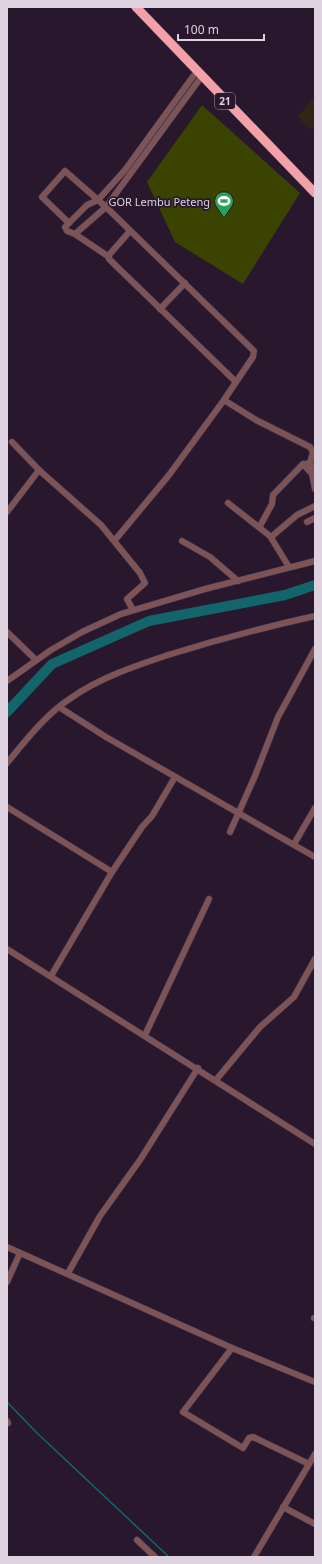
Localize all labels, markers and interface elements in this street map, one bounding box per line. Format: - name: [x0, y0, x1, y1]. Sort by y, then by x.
- scale bar: [178, 16, 264, 42]
- text: 100 m: [184, 21, 219, 38]
- road number: 21: [215, 93, 235, 109]
- sports icon: GOR Lembu Peteng: [213, 190, 235, 218]
- place label: GOR Lembu Peteng: [108, 194, 210, 209]

